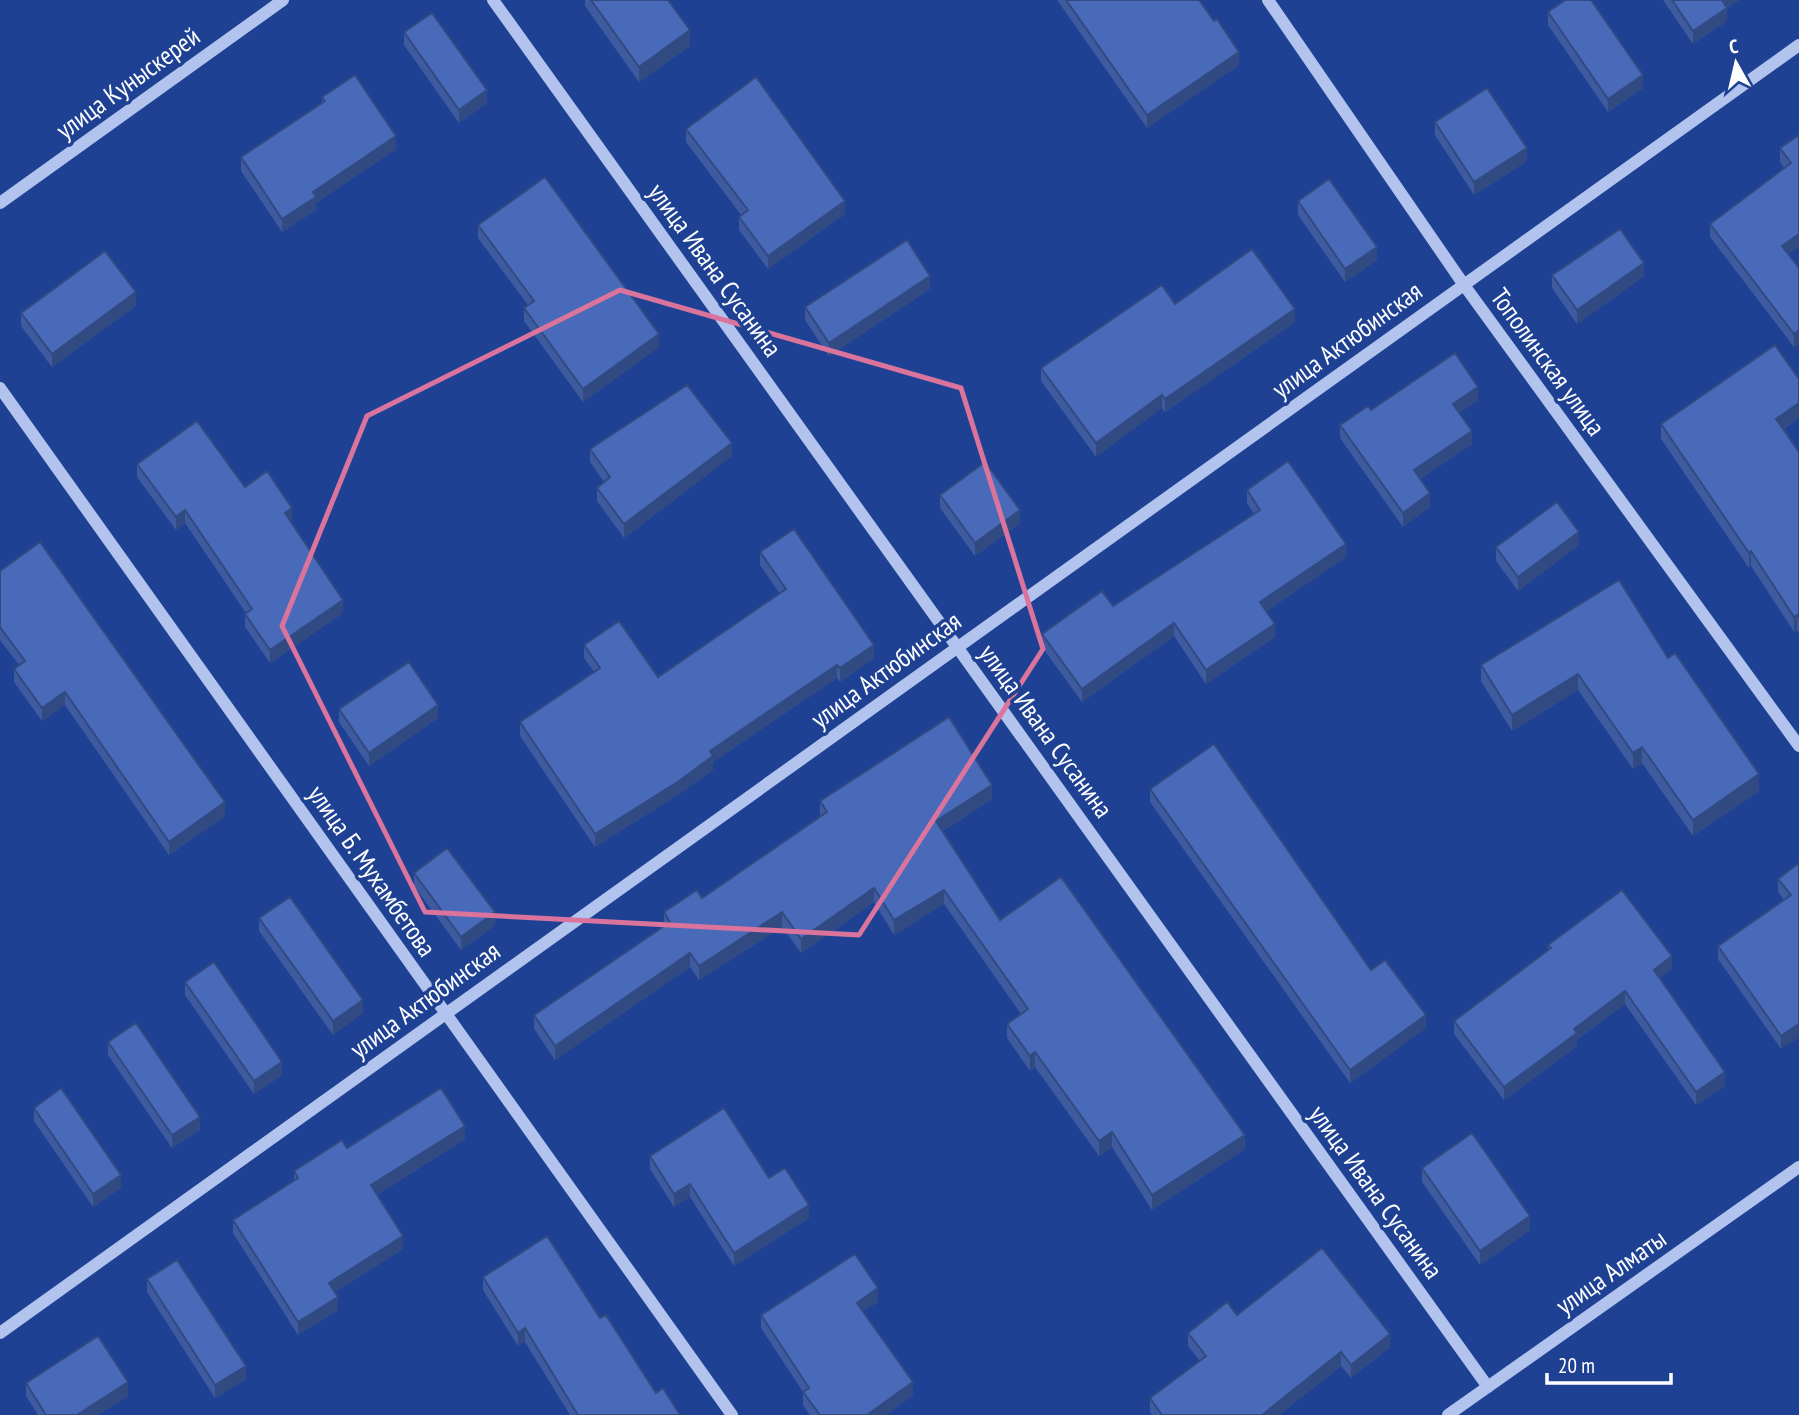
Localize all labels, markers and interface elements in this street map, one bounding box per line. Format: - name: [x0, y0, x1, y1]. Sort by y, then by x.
- street label: улица Куныскерей: [49, 19, 206, 146]
- north arrow: [1701, 28, 1771, 98]
- text: С: [1728, 34, 1740, 59]
- street label: улица Ивана Сусанина: [641, 177, 789, 363]
- street label: улица Актюбинская: [1265, 274, 1428, 405]
- street label: Тополинская улица: [1484, 281, 1613, 442]
- street label: улица Актюбинская: [804, 604, 967, 735]
- street label: улица Ивана Сусанина: [972, 638, 1120, 824]
- street label: улица Б. Мухамбетова: [301, 779, 444, 963]
- street label: улица Актюбинская: [343, 934, 506, 1065]
- street label: улица Ивана Сусанина: [1302, 1099, 1450, 1285]
- street label: улица Алматы: [1549, 1222, 1672, 1322]
- scale bar: [1547, 1342, 1671, 1386]
- text: 20 m: [1558, 1352, 1595, 1379]

